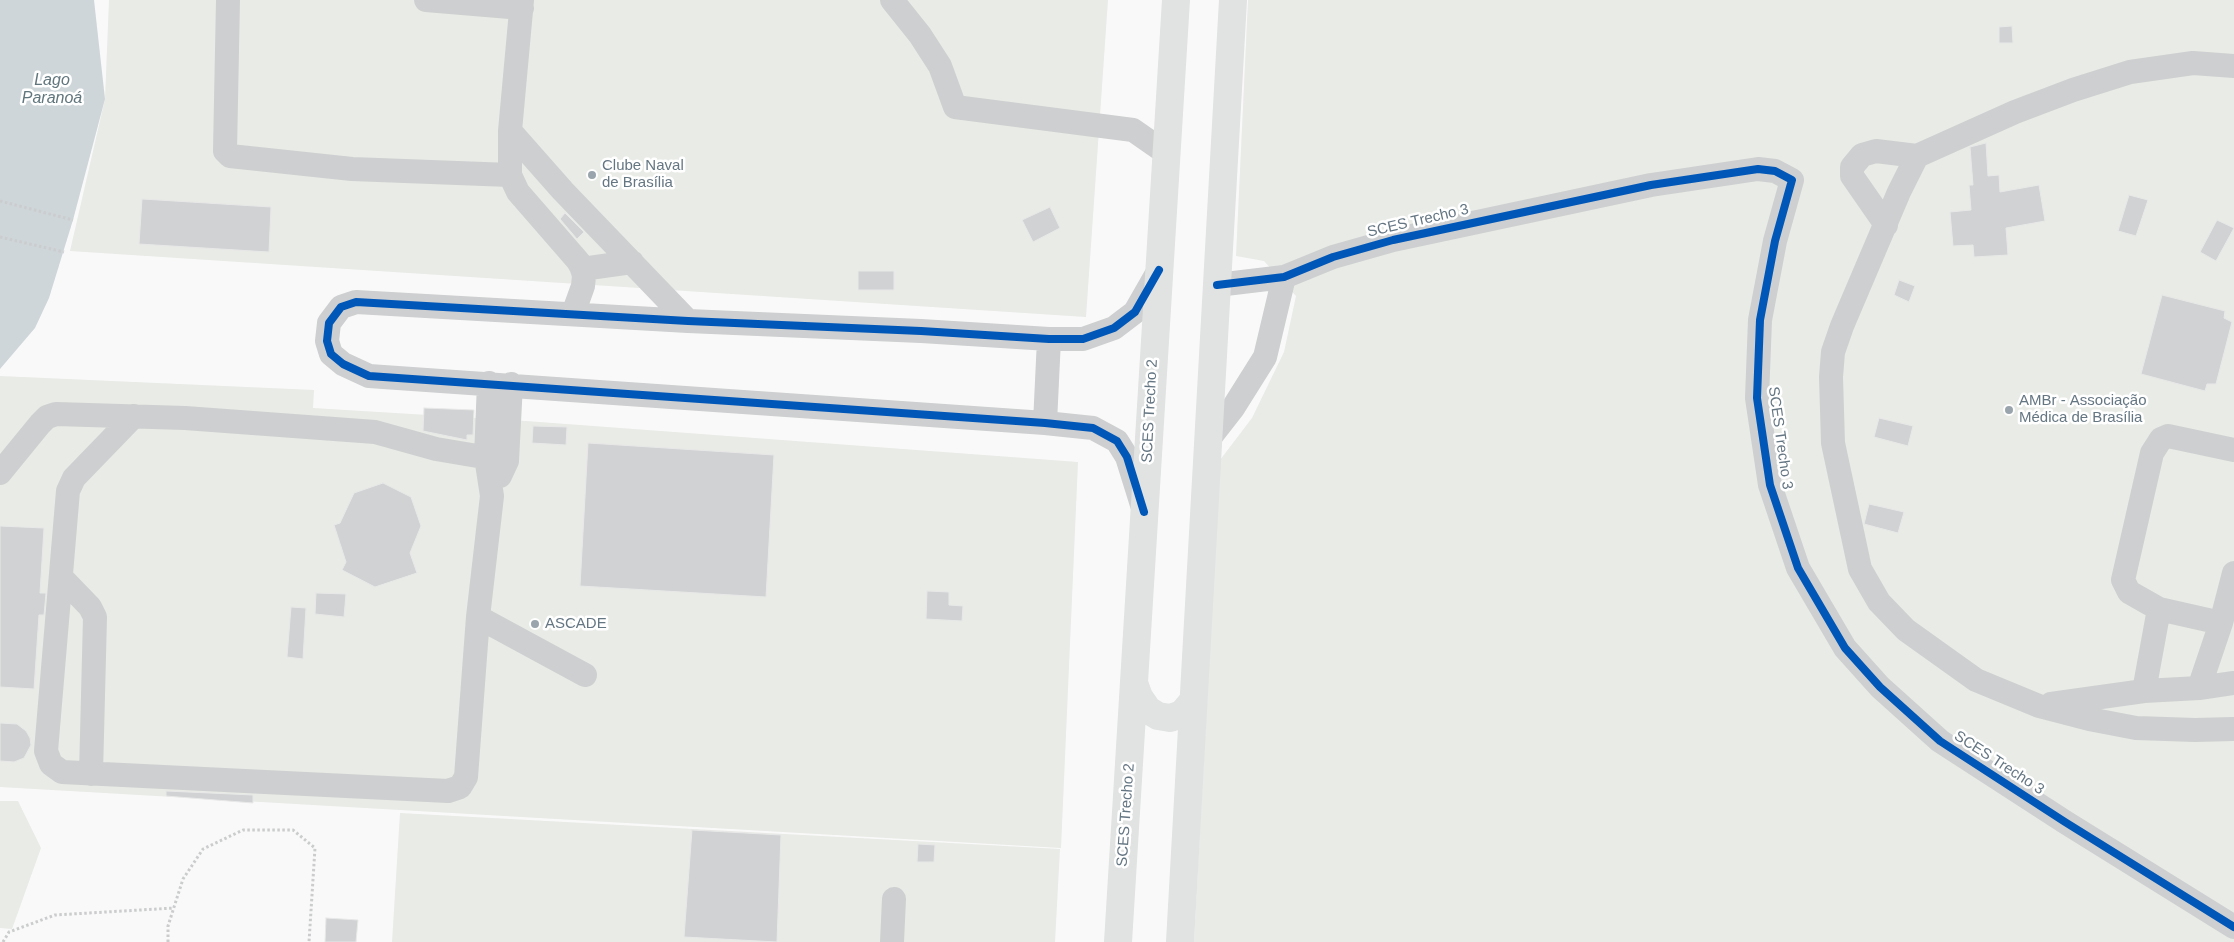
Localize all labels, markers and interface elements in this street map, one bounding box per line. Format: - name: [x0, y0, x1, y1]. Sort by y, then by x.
- water label: Lago Paranoá: [22, 71, 82, 109]
- place label: Clube Naval de Brasília: [602, 157, 684, 192]
- marker: Clube Naval de Brasília: [586, 169, 598, 181]
- street label: SCES Trecho 3: [1365, 201, 1471, 241]
- street label: SCES Trecho 2: [1138, 359, 1162, 463]
- street label: SCES Trecho 3: [1764, 385, 1796, 491]
- place label: AMBr - Associação Médica de Brasília: [2019, 392, 2147, 427]
- marker: AMBr - Associação Médica de Brasília: [2003, 404, 2015, 416]
- place label: ASCADE: [545, 615, 607, 633]
- marker: ASCADE: [529, 618, 541, 630]
- street label: SCES Trecho 3: [1951, 727, 2047, 799]
- street label: SCES Trecho 2: [1113, 763, 1139, 867]

